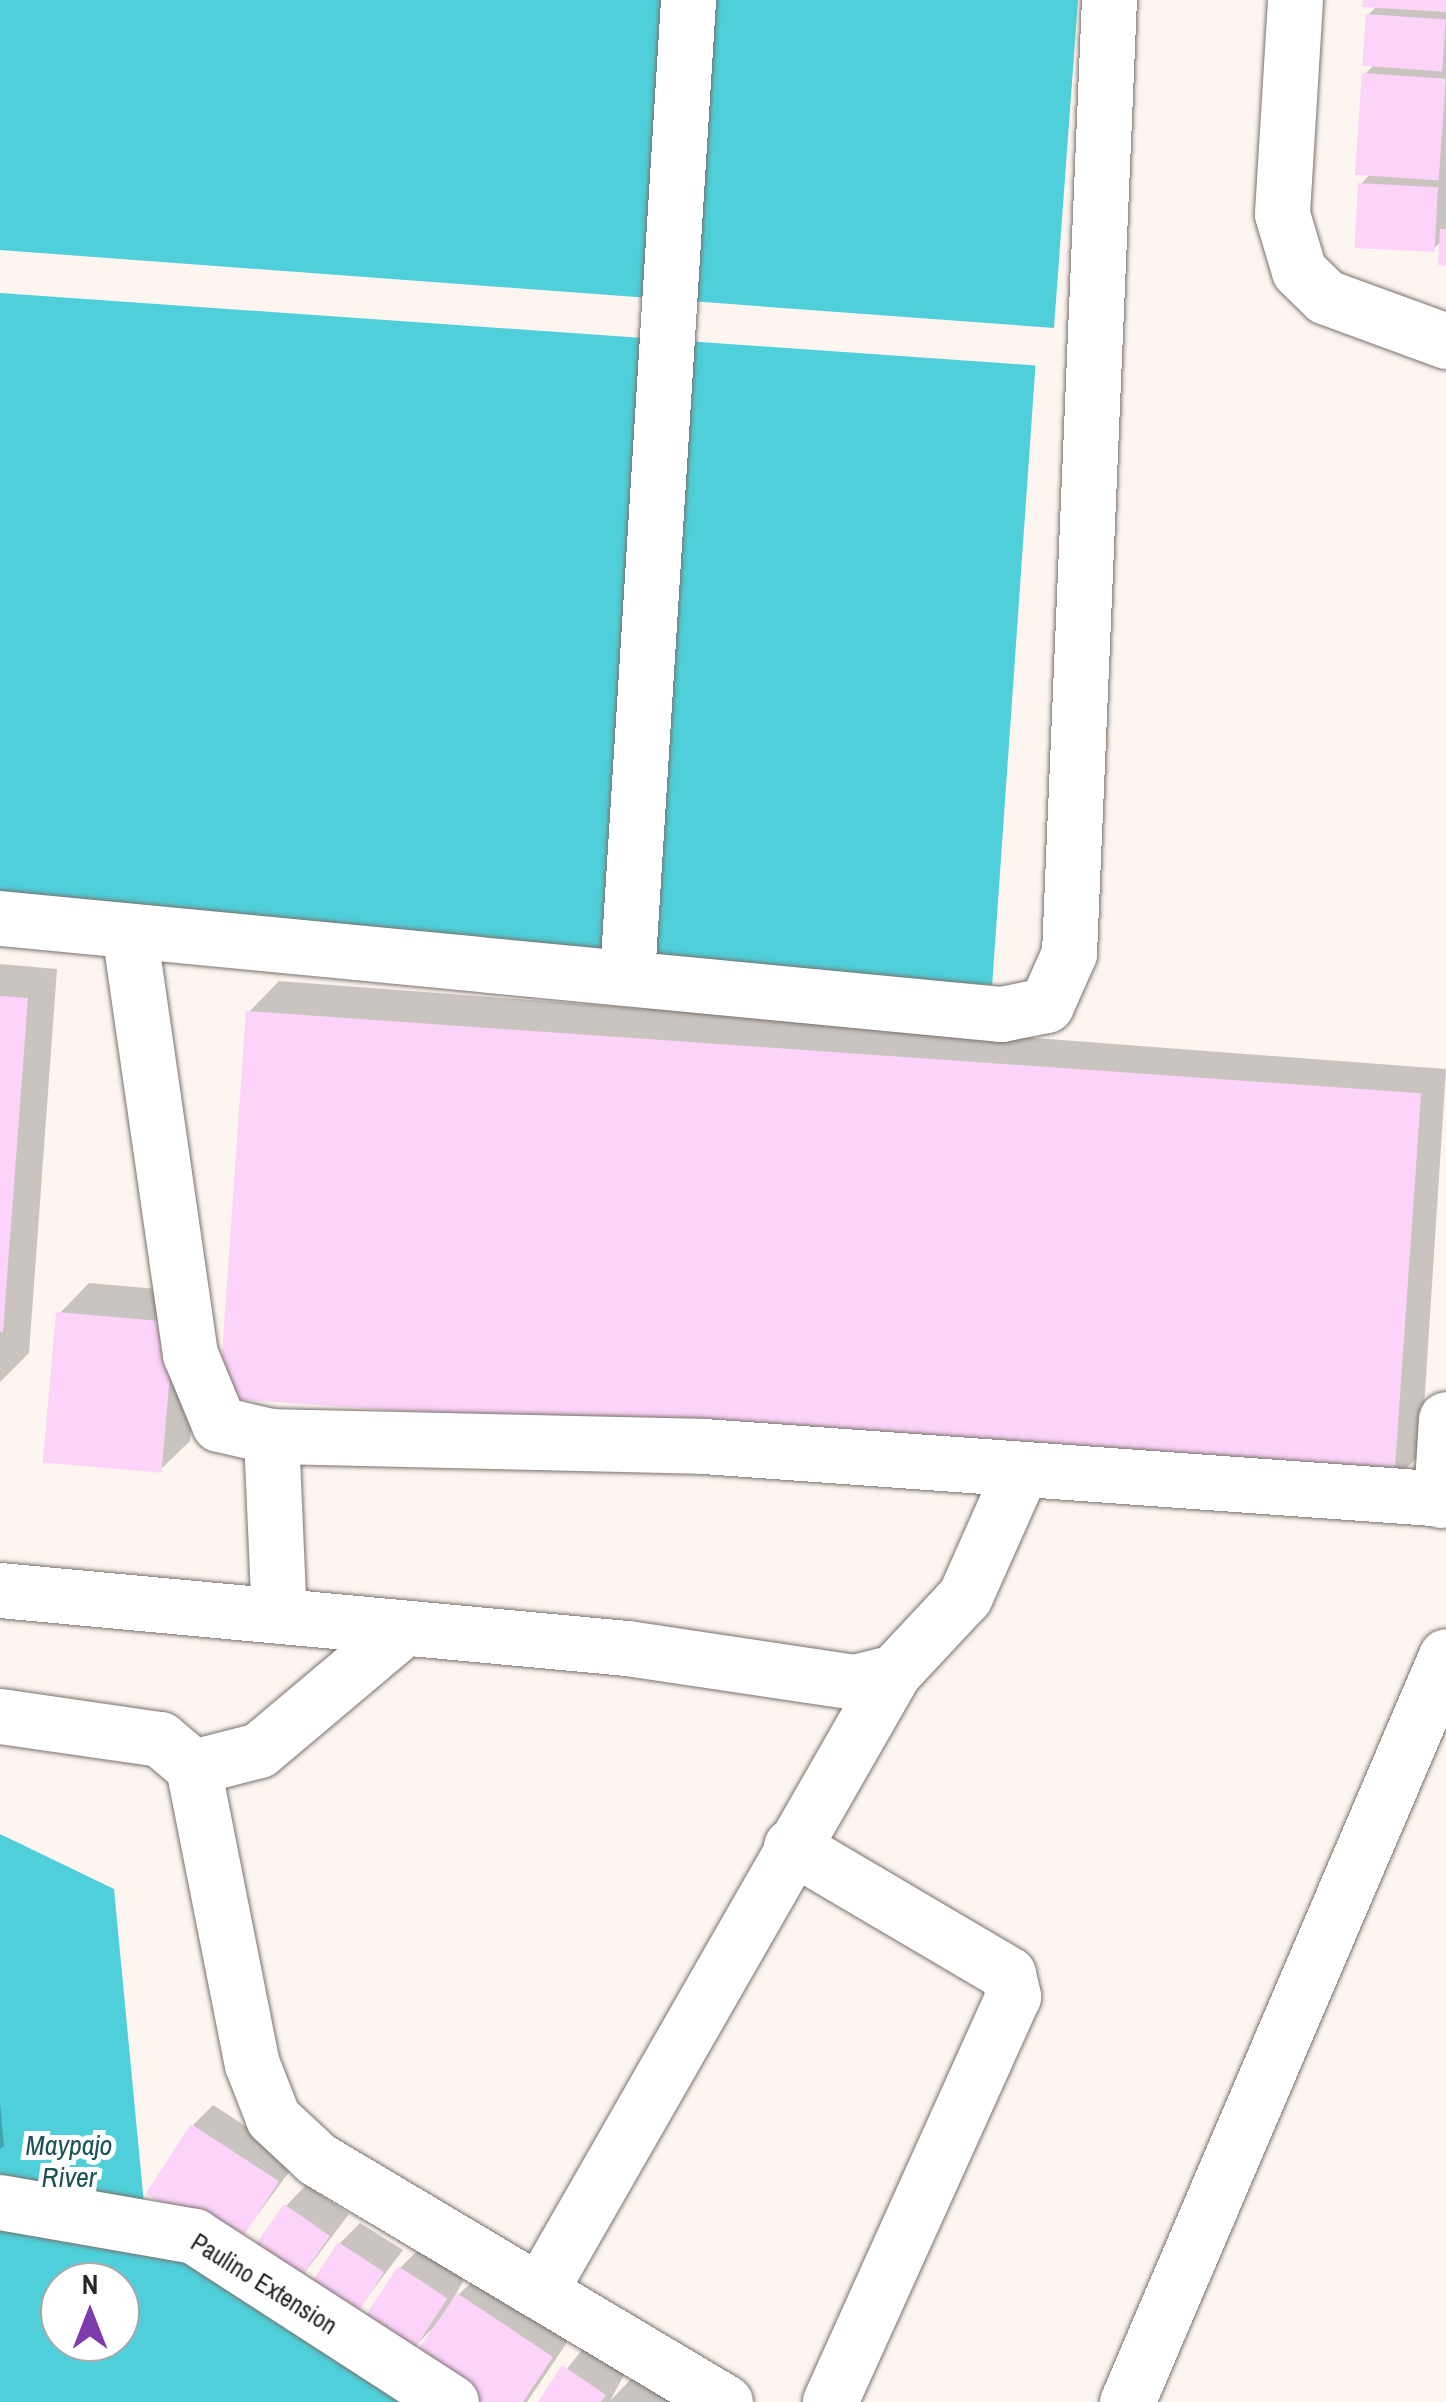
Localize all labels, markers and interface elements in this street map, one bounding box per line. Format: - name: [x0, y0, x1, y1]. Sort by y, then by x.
- water label: Maypajo River: [26, 2128, 112, 2194]
- street label: Paulino Extension: [185, 2227, 343, 2341]
- north arrow: [40, 2262, 140, 2362]
- text: N: [82, 2265, 98, 2303]

